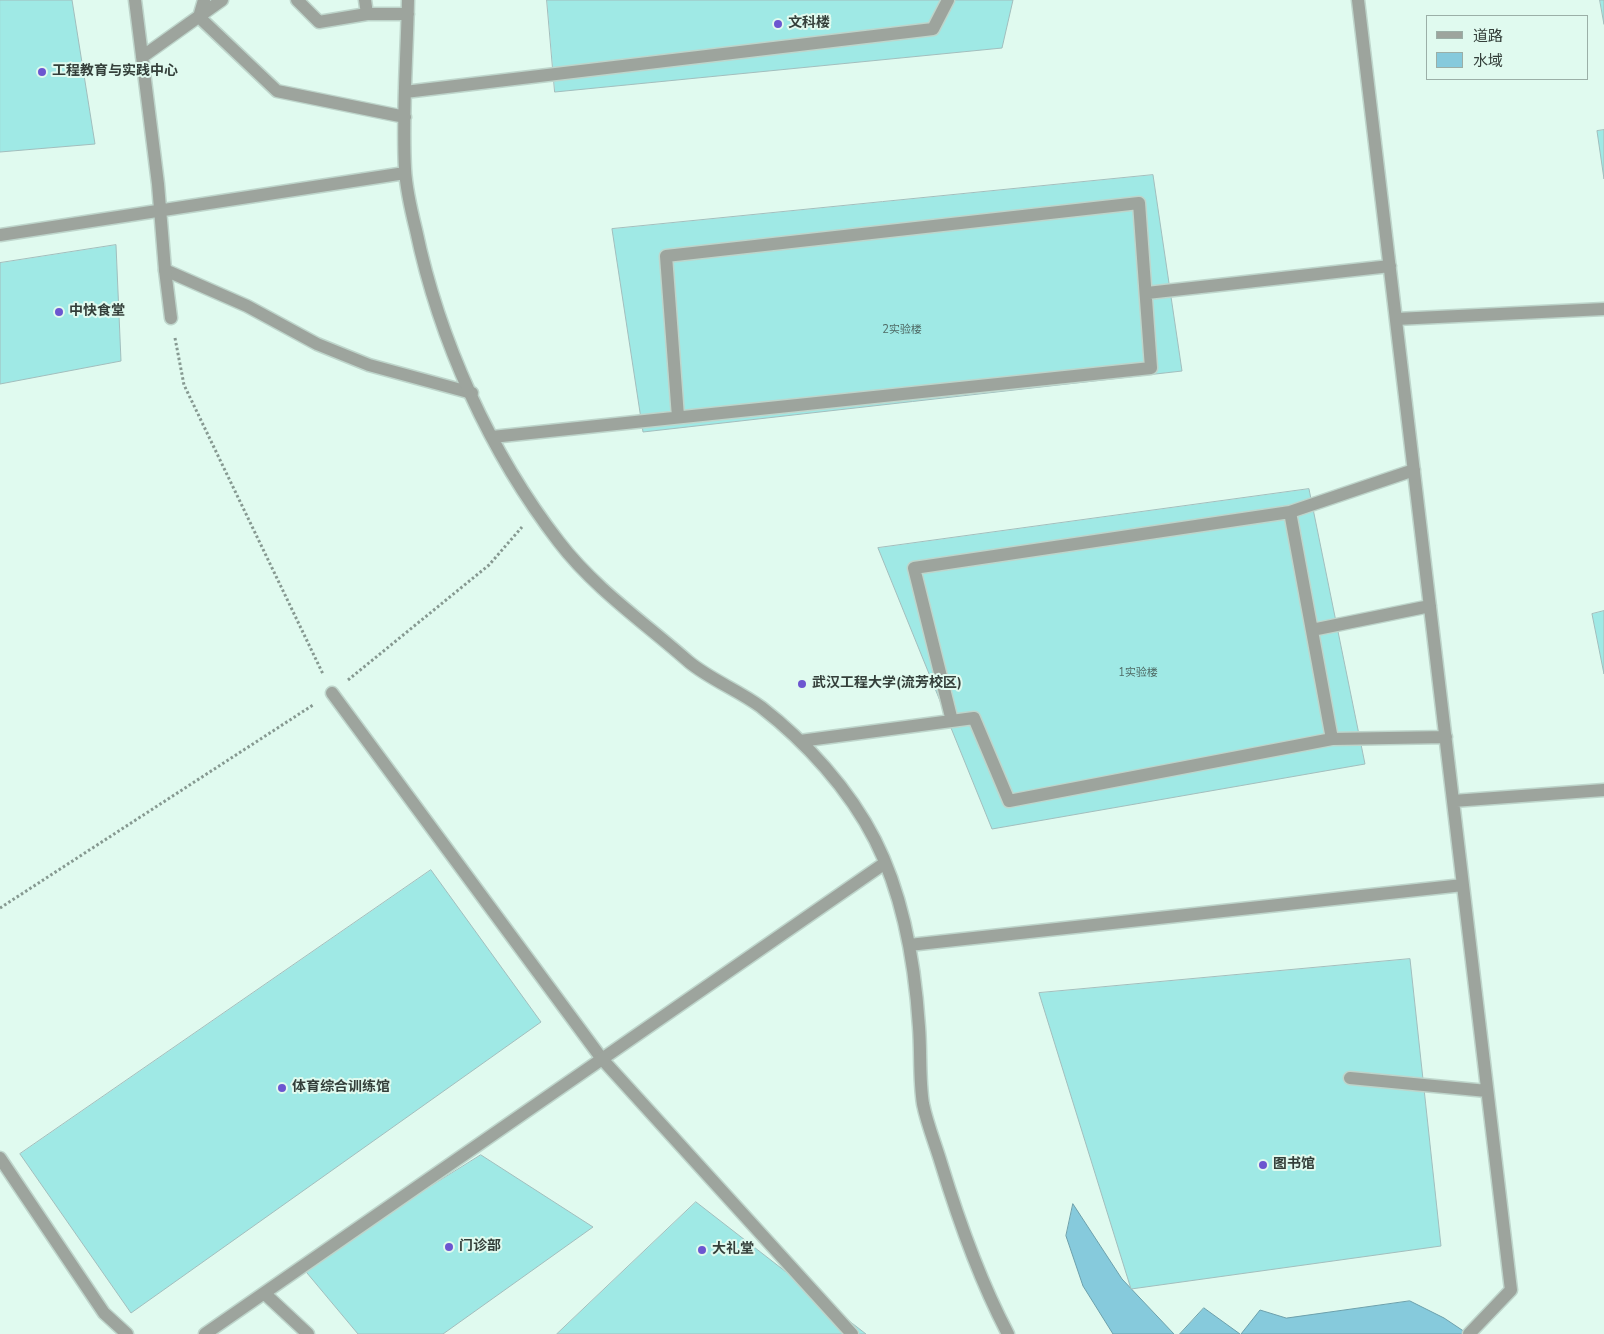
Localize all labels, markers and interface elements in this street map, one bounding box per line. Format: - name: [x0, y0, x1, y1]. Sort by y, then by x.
- legend: [1426, 15, 1589, 80]
- place label: 文科楼: [788, 16, 830, 32]
- marker: 文科楼: [772, 18, 784, 30]
- text: 道路: [1473, 26, 1503, 46]
- text: 水域: [1473, 51, 1503, 71]
- place label: 工程教育与实践中心: [52, 64, 178, 80]
- marker: 工程教育与实践中心: [36, 66, 48, 78]
- place label: 中快食堂: [69, 304, 125, 320]
- marker: 中快食堂: [53, 306, 65, 318]
- house number: 2实验楼: [882, 323, 922, 337]
- house number: 1实验楼: [1118, 666, 1158, 680]
- place label: 武汉工程大学(流芳校区): [812, 676, 962, 692]
- marker: 武汉工程大学(流芳校区): [796, 678, 808, 690]
- place label: 体育综合训练馆: [292, 1080, 390, 1096]
- marker: 体育综合训练馆: [276, 1082, 288, 1094]
- place label: 图书馆: [1273, 1157, 1315, 1173]
- marker: 图书馆: [1257, 1159, 1269, 1171]
- place label: 门诊部: [459, 1239, 501, 1255]
- marker: 门诊部: [443, 1241, 455, 1253]
- place label: 大礼堂: [712, 1242, 754, 1258]
- marker: 大礼堂: [696, 1244, 708, 1256]

